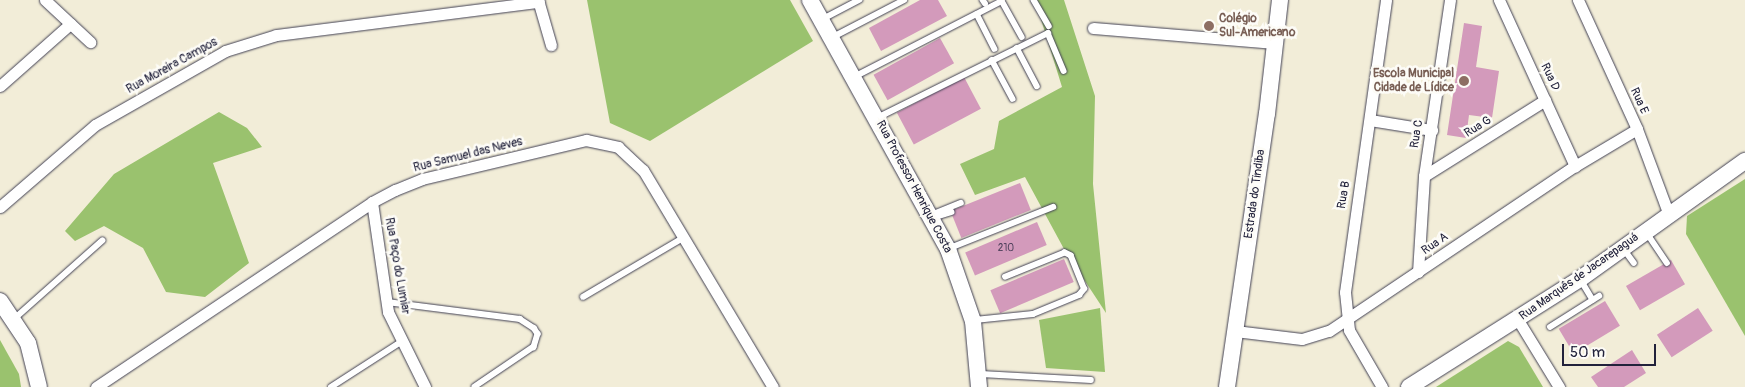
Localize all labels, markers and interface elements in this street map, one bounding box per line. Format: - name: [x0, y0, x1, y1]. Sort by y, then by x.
- place label: Colégio Sul-Americano: [1219, 12, 1295, 40]
- marker: Colégio Sul-Americano: [1203, 20, 1215, 32]
- street label: Rua Moreira Campos: [124, 35, 220, 97]
- street label: Rua D: [1537, 61, 1563, 93]
- place label: Escola Municipal Cidade de Lídice: [1373, 67, 1454, 95]
- marker: Escola Municipal Cidade de Lídice: [1458, 75, 1470, 87]
- street label: Rua E: [1627, 86, 1651, 116]
- street label: Rua G: [1462, 113, 1494, 141]
- street label: Rua Professor Henrique Costa: [873, 118, 955, 256]
- street label: Rua C: [1408, 119, 1426, 149]
- street label: Rua Samuel das Neves: [412, 134, 524, 176]
- street label: Estrada do Tindiba: [1242, 148, 1268, 240]
- street label: Rua B: [1334, 180, 1354, 210]
- street label: Rua Paço do Lumiar: [381, 217, 413, 315]
- street label: Rua A: [1419, 230, 1451, 258]
- street label: Rua Marquês de Jacarepaguá: [1517, 230, 1641, 324]
- house number: 210: [998, 243, 1014, 255]
- scale bar: [1565, 334, 1659, 366]
- text: 50 m: [1570, 343, 1605, 362]

